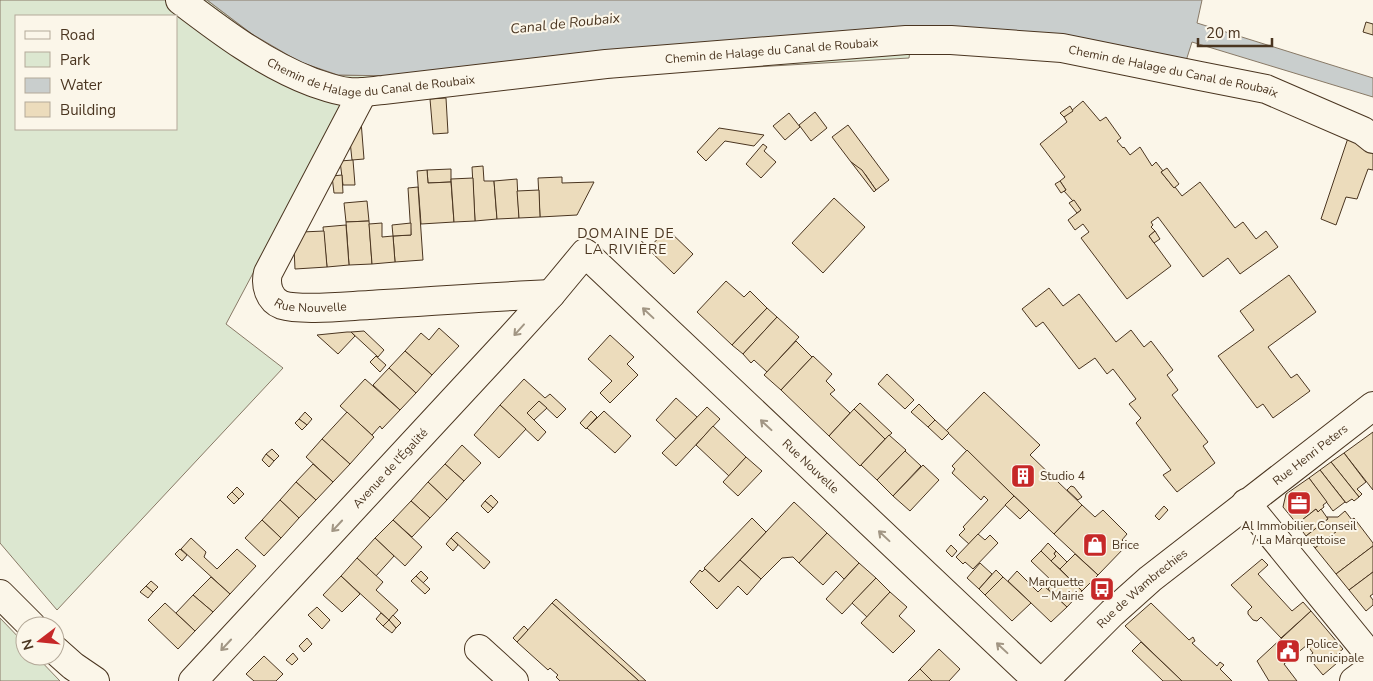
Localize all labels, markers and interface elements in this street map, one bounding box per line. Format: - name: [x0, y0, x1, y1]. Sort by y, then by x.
- water label: Canal de Roubaix: [509, 8, 621, 39]
- legend: [15, 15, 178, 130]
- scale bar: [1198, 15, 1272, 47]
- text: 20 m: [1206, 23, 1241, 43]
- text: Road: [60, 25, 95, 45]
- street label: Chemin de Halage du Canal de Roubaix: [664, 34, 879, 67]
- street label: Chemin de Halage du Canal de Roubaix: [1067, 42, 1281, 102]
- text: Park: [60, 50, 90, 70]
- street label: Chemin de Halage du Canal de Roubaix: [264, 54, 477, 100]
- text: Water: [60, 75, 103, 95]
- text: Building: [60, 100, 116, 120]
- district label: DOMAINE DE LA RIVIÈRE: [577, 224, 675, 259]
- street label: Rue Nouvelle: [271, 294, 347, 316]
- one-way arrow: [642, 307, 655, 319]
- one-way arrow: [513, 323, 525, 336]
- one-way arrow: [760, 419, 773, 431]
- street label: Rue Henri Peters: [1269, 420, 1351, 489]
- street label: Avenue de l'Égalité: [349, 425, 431, 512]
- street label: Rue Nouvelle: [779, 436, 843, 497]
- building icon: Studio 4: [1010, 463, 1036, 489]
- place label: Studio 4: [1040, 468, 1085, 484]
- office icon: Al Immobilier Conseil / La Marquettoise: [1286, 490, 1312, 516]
- place label: Al Immobilier Conseil / La Marquettoise: [1241, 518, 1357, 548]
- one-way arrow: [331, 519, 343, 532]
- one-way arrow: [878, 530, 891, 542]
- shop icon: Brice: [1082, 532, 1108, 558]
- place label: Brice: [1112, 537, 1139, 553]
- street label: Rue de Wambrechies: [1093, 545, 1191, 632]
- place label: Marquette – Mairie: [1028, 574, 1084, 604]
- bus stop icon: Marquette – Mairie: [1089, 576, 1115, 602]
- north arrow: [15, 616, 65, 666]
- place label: Police municipale: [1306, 636, 1364, 666]
- text: N: [17, 637, 39, 652]
- one-way arrow: [221, 638, 232, 651]
- public building icon: Police municipale: [1275, 638, 1301, 664]
- one-way arrow: [996, 642, 1009, 654]

